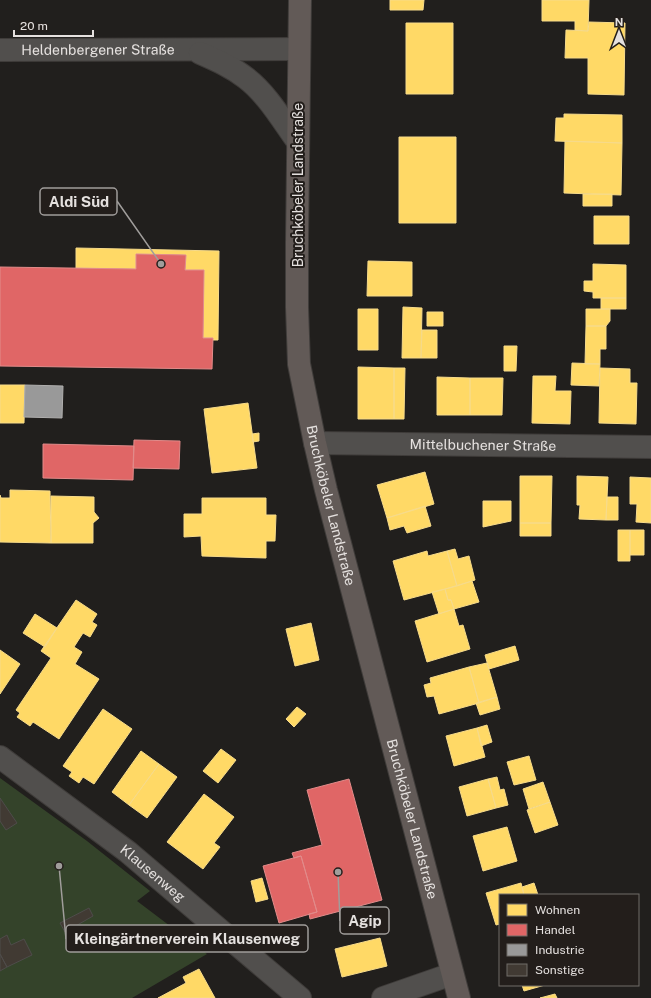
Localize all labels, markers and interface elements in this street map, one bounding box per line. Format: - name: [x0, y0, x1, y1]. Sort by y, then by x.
- scale bar: [14, 12, 93, 38]
- north arrow: [599, 12, 639, 52]
- text: N: [615, 16, 623, 28]
- text: 20 m: [20, 19, 48, 33]
- street label: Heldenbergener Straße: [21, 41, 175, 58]
- street label: Bruchköbeler Landstraße: [290, 103, 306, 267]
- callout: Aldi Süd: [40, 188, 117, 215]
- text: Aldi Süd: [49, 193, 109, 210]
- street label: Bruchköbeler Landstraße: [304, 424, 359, 587]
- street label: Mittelbuchener Straße: [410, 436, 556, 454]
- street label: Bruchköbeler Landstraße: [384, 737, 441, 901]
- street label: Klausenweg: [117, 841, 189, 905]
- legend: [499, 894, 639, 986]
- text: Wohnen: [535, 903, 580, 917]
- callout: Agip: [340, 907, 389, 934]
- text: Agip: [348, 912, 382, 929]
- text: Handel: [535, 923, 576, 937]
- callout: Kleingärtnerverein Klausenweg: [66, 925, 308, 952]
- text: Kleingärtnerverein Klausenweg: [74, 930, 301, 947]
- text: Industrie: [535, 943, 585, 957]
- text: Sonstige: [535, 963, 585, 977]

